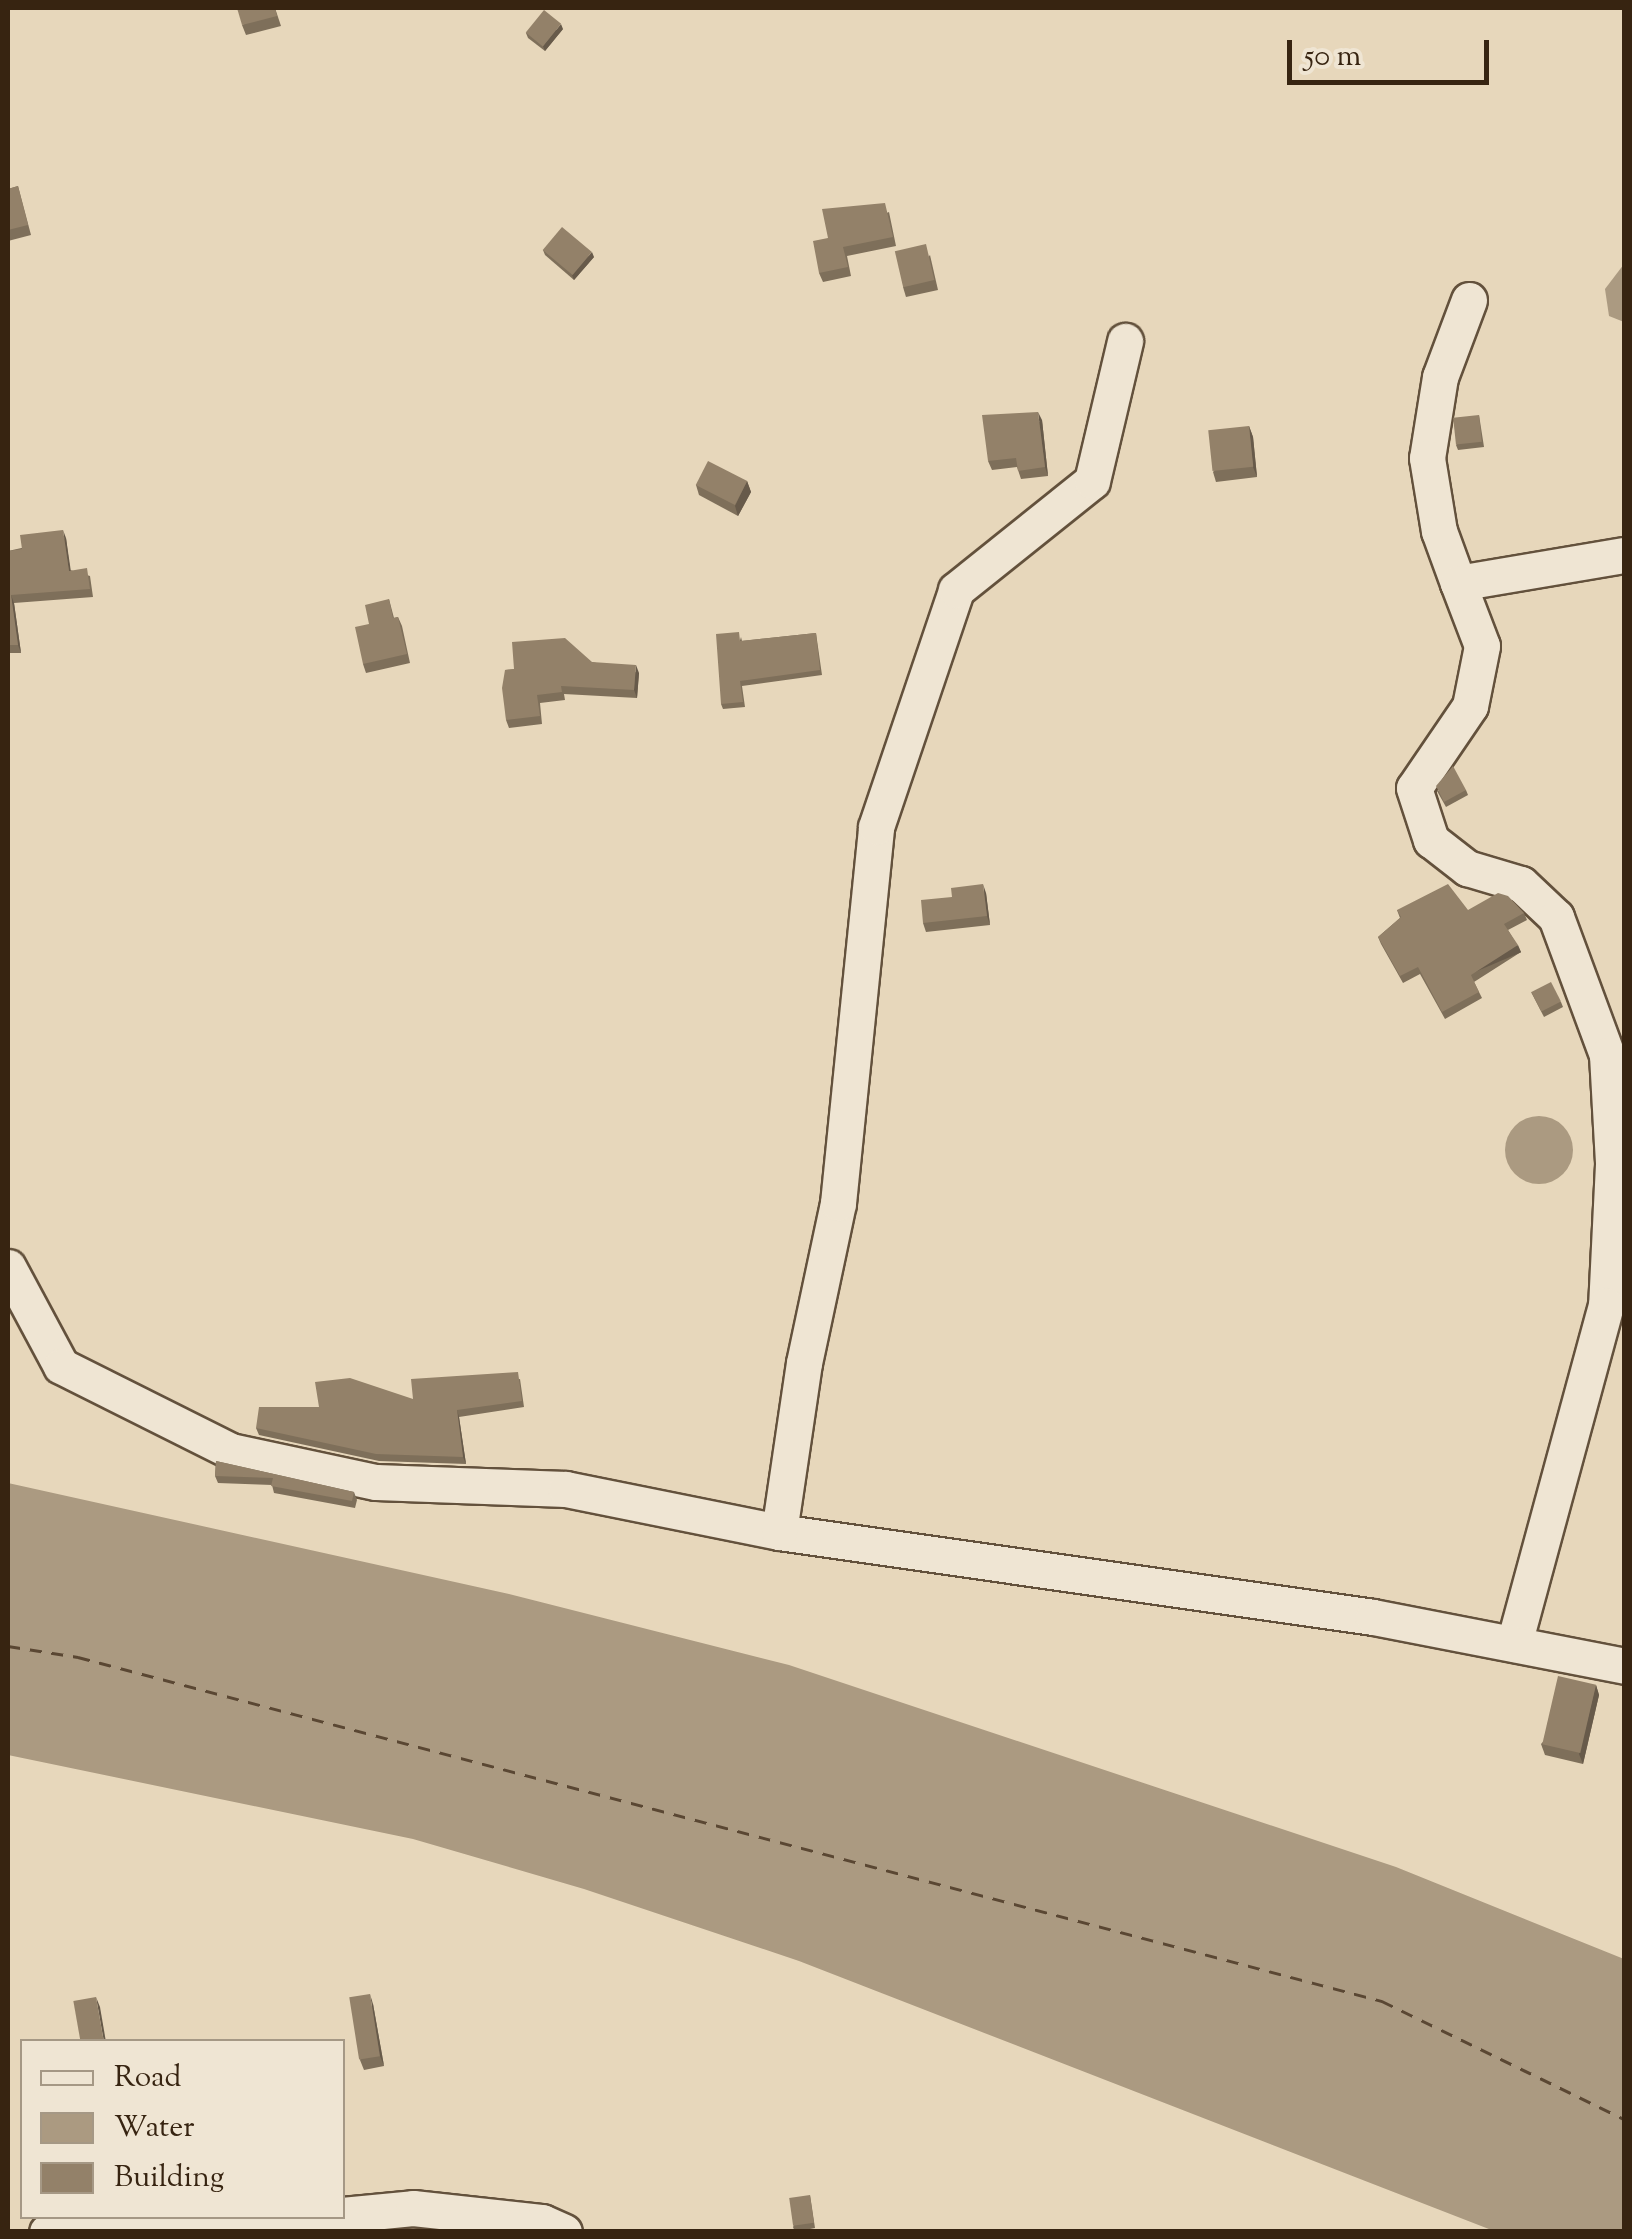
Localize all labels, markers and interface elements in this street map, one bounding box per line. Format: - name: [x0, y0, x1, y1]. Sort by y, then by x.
- scale bar: [1292, 20, 1494, 82]
- text: 50 m: [1304, 36, 1361, 79]
- legend: [20, 2039, 345, 2219]
- text: Road: [114, 2057, 181, 2100]
- text: Water: [114, 2107, 195, 2150]
- text: Building: [114, 2157, 224, 2200]

